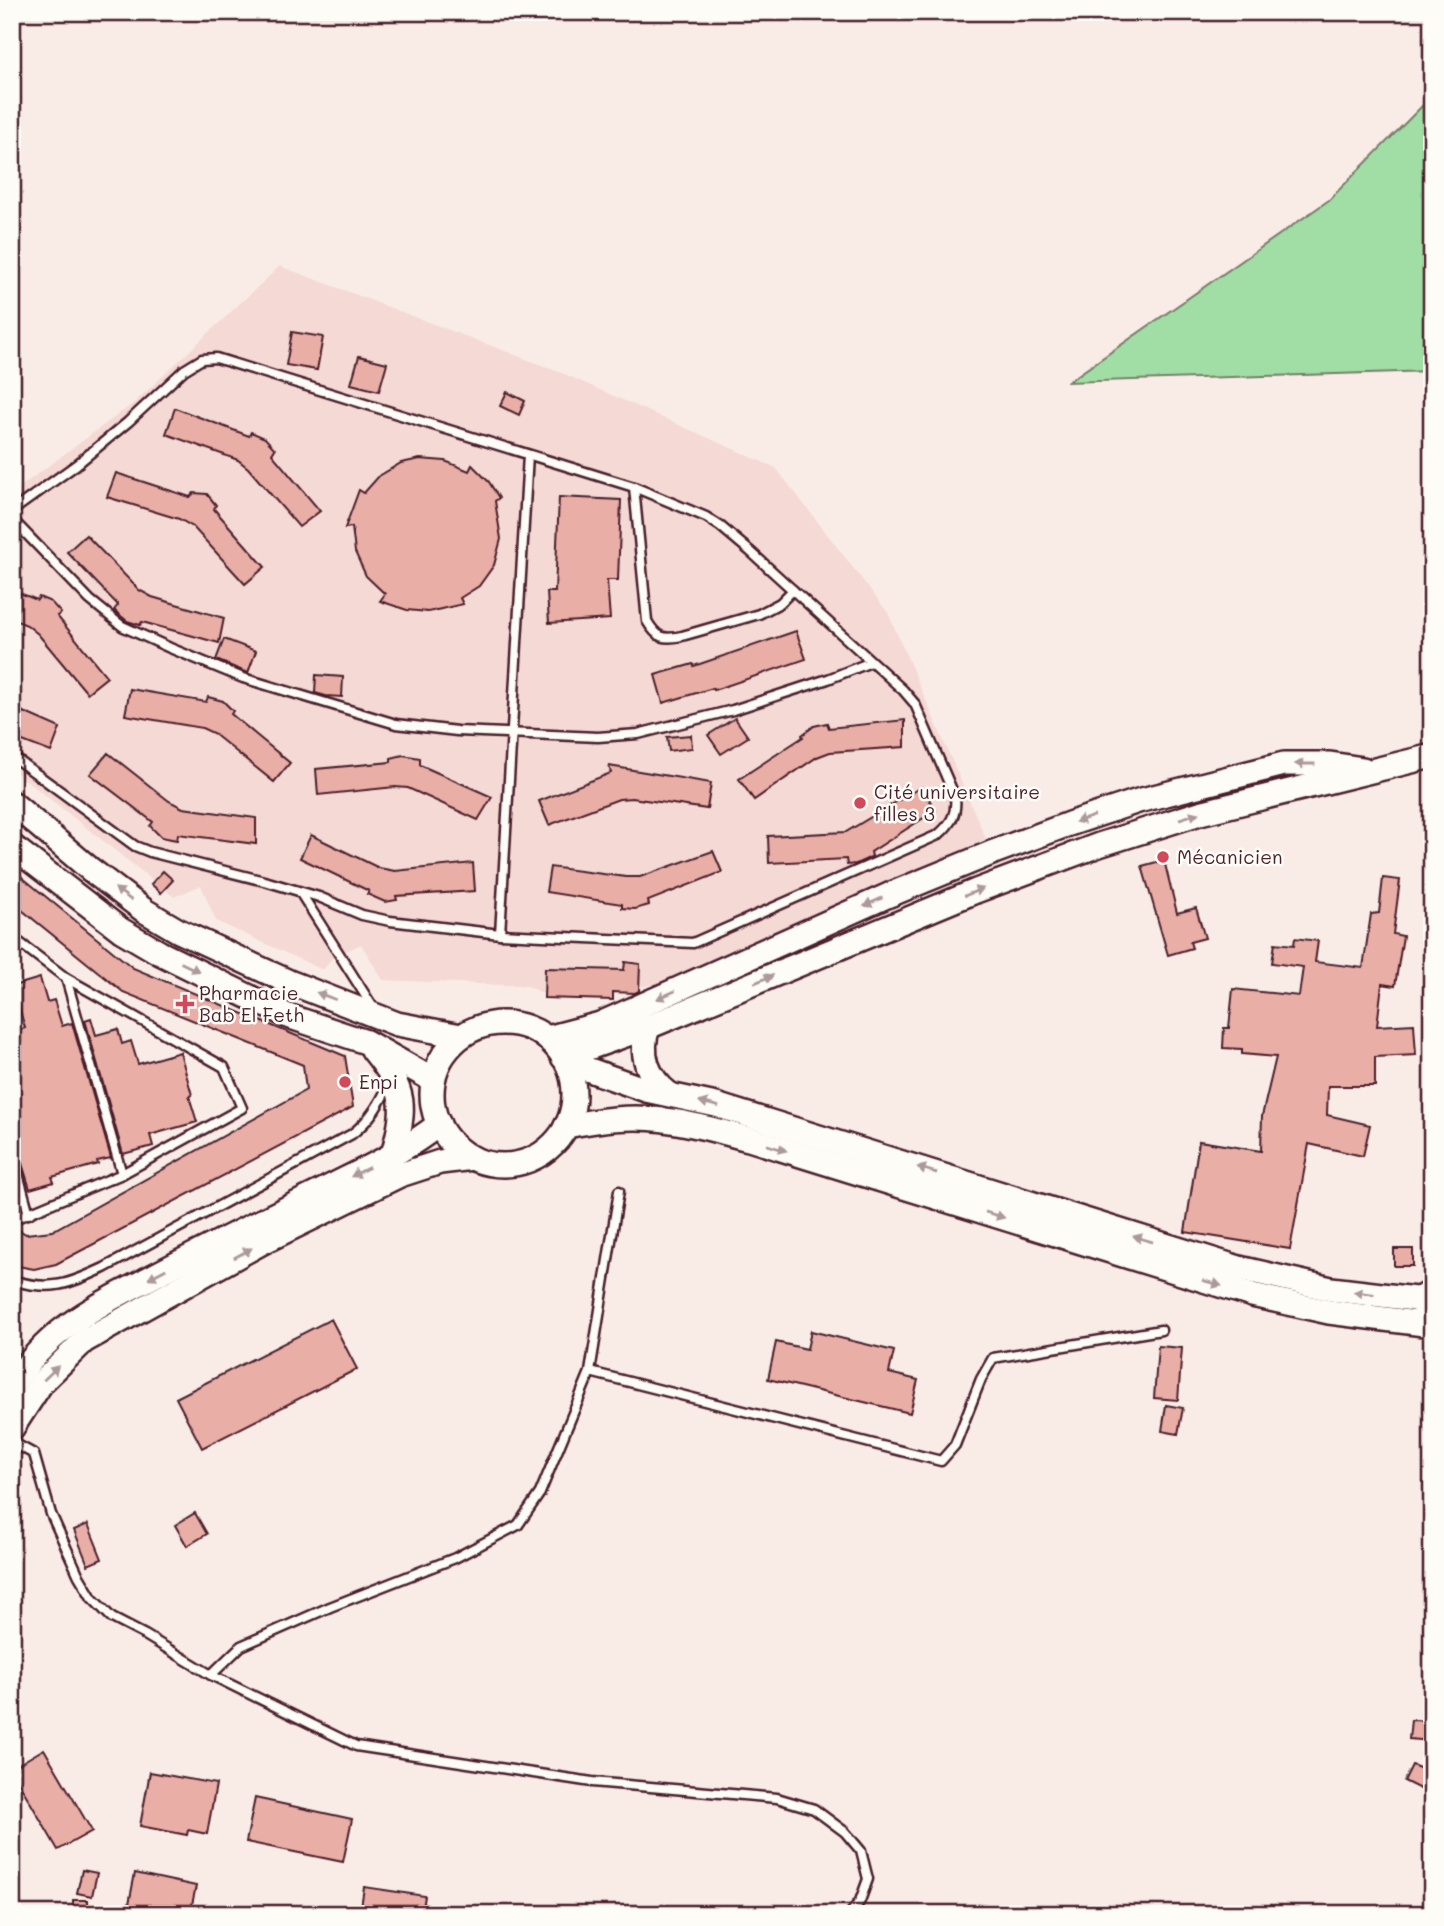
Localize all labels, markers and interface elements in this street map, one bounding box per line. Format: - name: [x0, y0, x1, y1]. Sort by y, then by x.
- one-way arrow: [1294, 758, 1316, 770]
- place label: Cité universitaire filles 3: [874, 779, 1040, 826]
- marker: Cité universitaire filles 3: [852, 795, 868, 811]
- one-way arrow: [1179, 811, 1200, 821]
- one-way arrow: [1074, 814, 1095, 824]
- place label: Mécanicien: [1177, 844, 1283, 869]
- marker: Mécanicien: [1155, 849, 1171, 865]
- one-way arrow: [964, 886, 985, 897]
- one-way arrow: [115, 887, 133, 902]
- one-way arrow: [863, 896, 883, 908]
- one-way arrow: [180, 961, 200, 972]
- one-way arrow: [754, 973, 775, 984]
- place label: Pharmacie Bab El Feth: [199, 980, 304, 1027]
- one-way arrow: [655, 990, 676, 1001]
- one-way arrow: [315, 991, 336, 1002]
- marker: Pharmacie Bab El Feth: [177, 996, 193, 1012]
- place label: Enpi: [359, 1069, 398, 1094]
- marker: Enpi: [337, 1074, 353, 1090]
- one-way arrow: [698, 1098, 720, 1109]
- one-way arrow: [767, 1144, 788, 1154]
- one-way arrow: [916, 1165, 937, 1175]
- one-way arrow: [350, 1166, 370, 1177]
- one-way arrow: [984, 1211, 1005, 1221]
- one-way arrow: [1133, 1233, 1154, 1244]
- one-way arrow: [234, 1247, 253, 1259]
- one-way arrow: [147, 1268, 166, 1280]
- one-way arrow: [1202, 1279, 1223, 1289]
- one-way arrow: [1353, 1287, 1375, 1298]
- one-way arrow: [42, 1365, 59, 1381]

